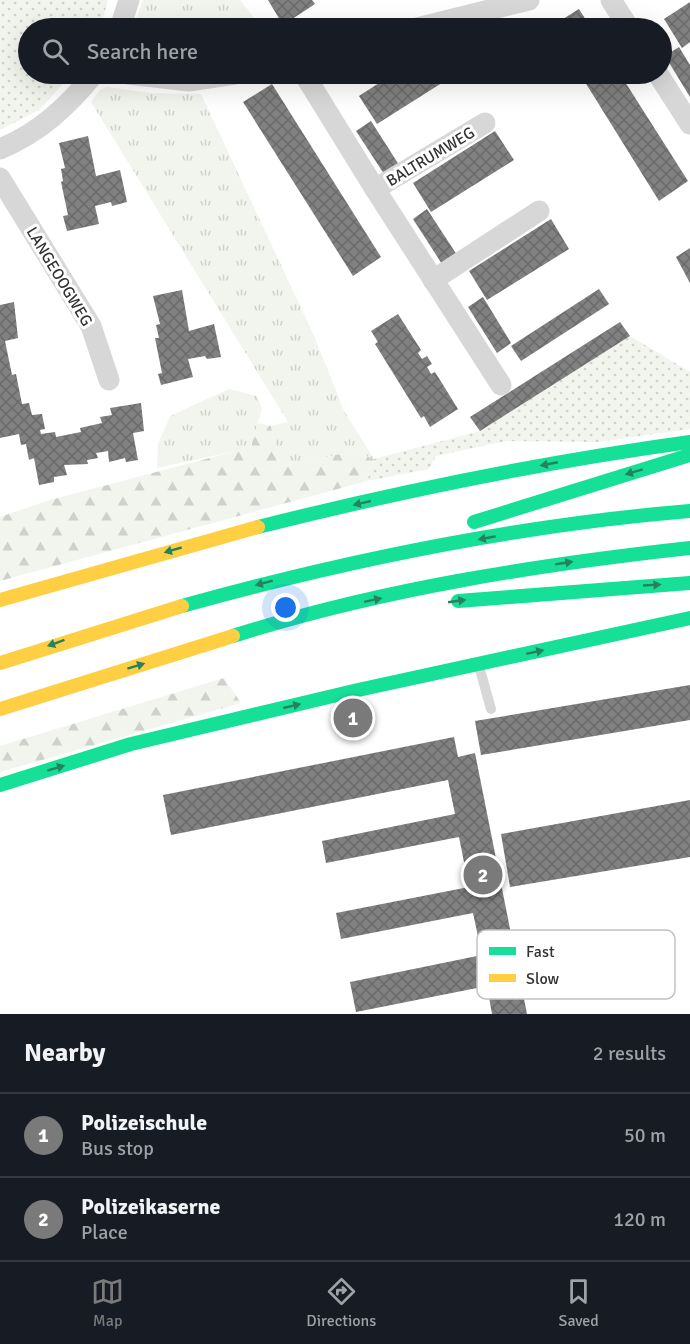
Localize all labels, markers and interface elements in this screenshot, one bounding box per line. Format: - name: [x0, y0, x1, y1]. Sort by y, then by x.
- search box: [18, 18, 672, 84]
- icon: search: [39, 35, 72, 68]
- text: Search here: [87, 38, 198, 65]
- street label: BALTRUMWEG: [383, 123, 478, 191]
- street label: LANGEOOGWEG: [22, 223, 97, 330]
- one-way arrow: [540, 460, 559, 469]
- one-way arrow: [625, 468, 643, 477]
- one-way arrow: [352, 499, 371, 508]
- one-way arrow: [477, 534, 496, 543]
- one-way arrow: [164, 546, 182, 556]
- one-way arrow: [555, 558, 574, 567]
- one-way arrow: [255, 579, 273, 588]
- one-way arrow: [642, 580, 661, 589]
- your location: [271, 593, 300, 622]
- one-way arrow: [363, 595, 382, 604]
- one-way arrow: [448, 597, 467, 606]
- one-way arrow: [47, 638, 65, 648]
- one-way arrow: [526, 647, 545, 656]
- one-way arrow: [127, 661, 145, 670]
- pin: 1: [334, 696, 372, 740]
- one-way arrow: [283, 701, 302, 710]
- one-way arrow: [47, 763, 65, 772]
- pin: 2: [464, 852, 502, 898]
- legend: [477, 930, 675, 999]
- text: Fast: [526, 942, 555, 962]
- text: Slow: [526, 969, 560, 989]
- text: Nearby: [24, 1037, 105, 1069]
- text: 2 results: [593, 1041, 666, 1066]
- text: Polizeischule: [81, 1109, 207, 1136]
- text: 1: [38, 1123, 49, 1148]
- text: 50 m: [624, 1123, 666, 1148]
- text: Bus stop: [81, 1136, 154, 1161]
- text: Polizeikaserne: [81, 1193, 220, 1220]
- text: 2: [38, 1207, 49, 1232]
- text: 120 m: [613, 1207, 666, 1232]
- text: Place: [81, 1220, 128, 1245]
- tab: Map: [91, 1275, 124, 1331]
- tab: Directions: [306, 1275, 376, 1331]
- tab: Saved: [559, 1275, 599, 1331]

